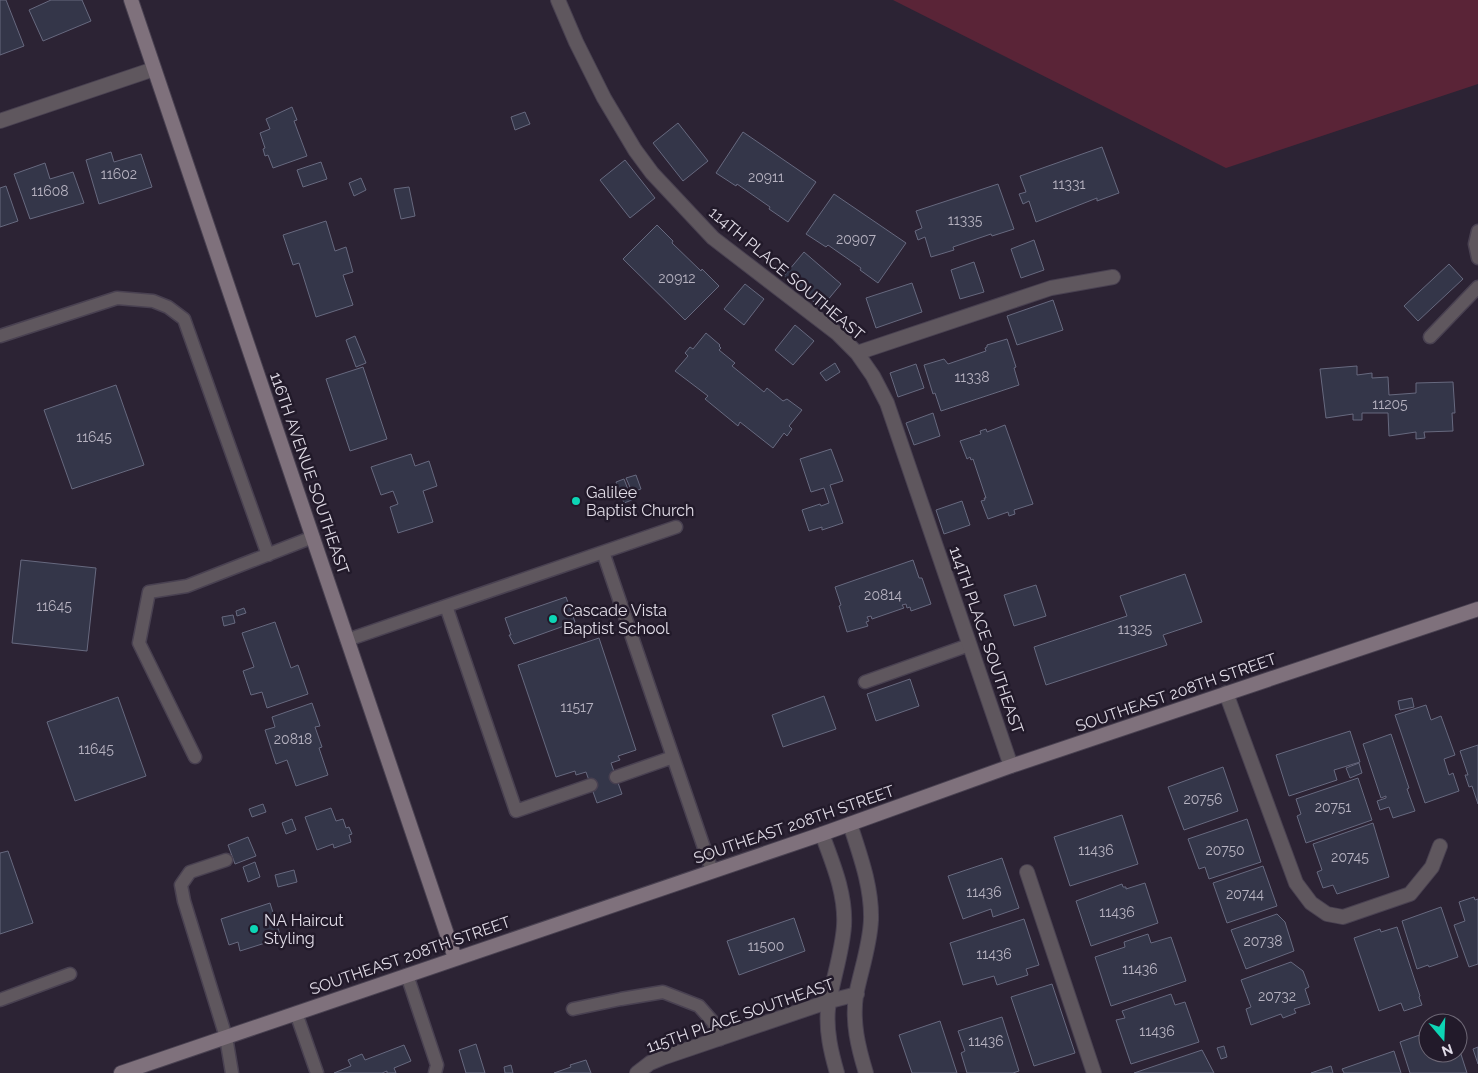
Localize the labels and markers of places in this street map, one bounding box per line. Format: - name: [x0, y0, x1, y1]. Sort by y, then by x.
- place label: Galilee Baptist Church: [586, 483, 694, 520]
- marker: Galilee Baptist Church: [570, 495, 582, 507]
- place label: Cascade Vista Baptist School: [563, 601, 670, 638]
- marker: Cascade Vista Baptist School: [547, 613, 559, 625]
- place label: NA Haircut Styling: [264, 911, 344, 948]
- marker: NA Haircut Styling: [248, 923, 260, 935]

